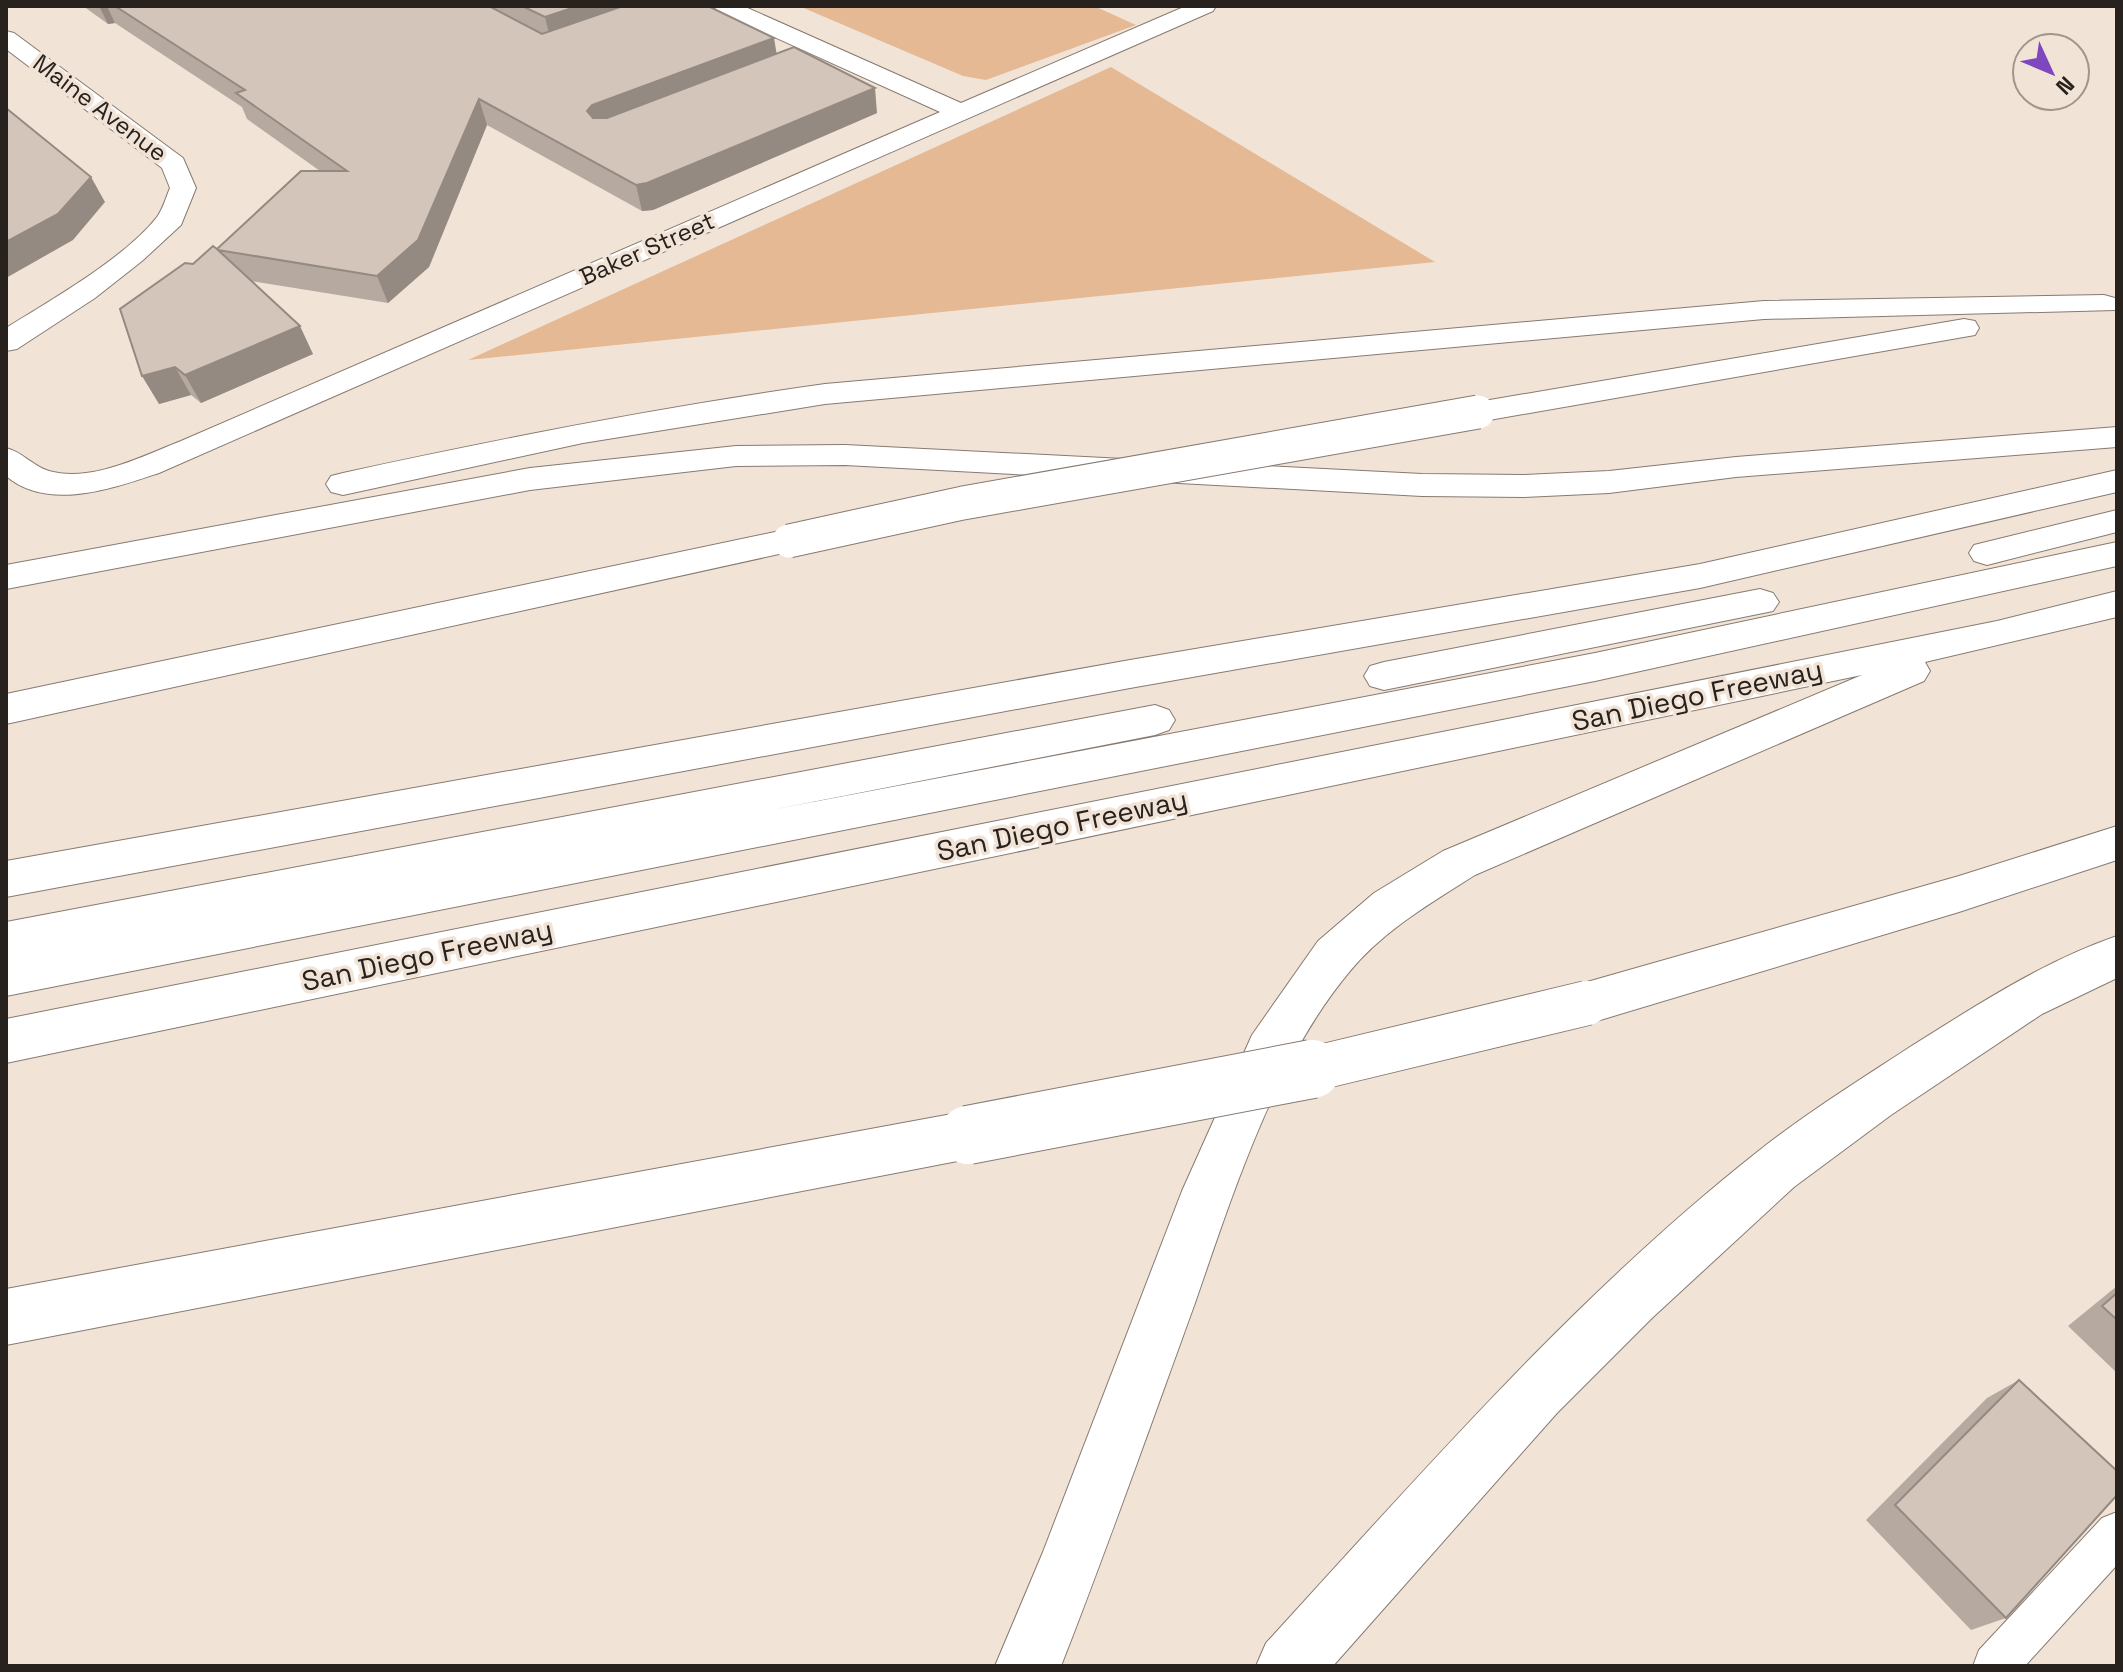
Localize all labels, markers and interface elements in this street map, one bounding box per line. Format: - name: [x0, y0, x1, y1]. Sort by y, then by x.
- north arrow: [2011, 32, 2091, 112]
- street label: Maine Avenue: [27, 47, 174, 168]
- text: N: [2050, 71, 2081, 101]
- street label: Baker Street: [574, 205, 719, 292]
- street label: San Diego Freeway: [1568, 651, 1826, 739]
- street label: San Diego Freeway: [933, 781, 1191, 869]
- street label: San Diego Freeway: [298, 911, 556, 999]

